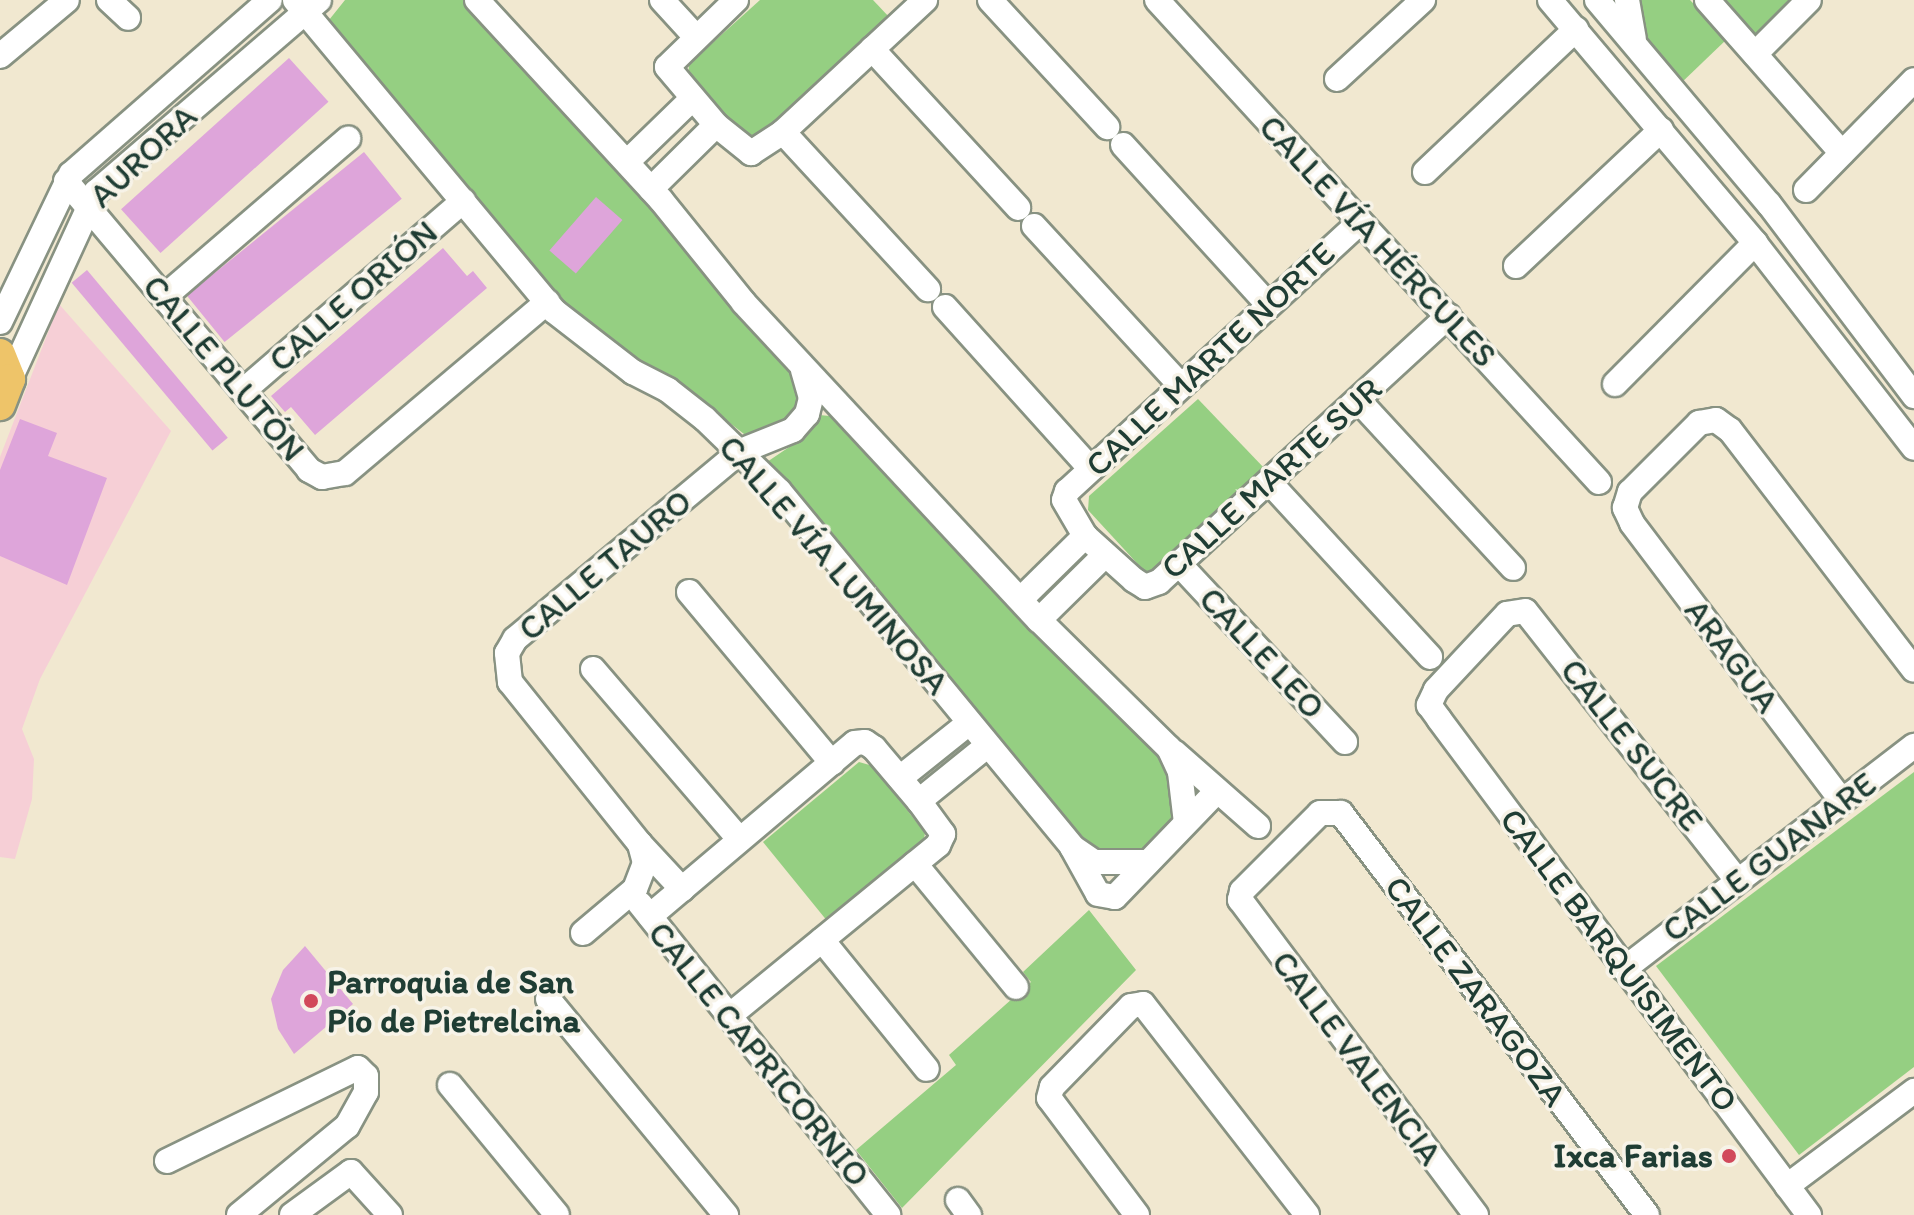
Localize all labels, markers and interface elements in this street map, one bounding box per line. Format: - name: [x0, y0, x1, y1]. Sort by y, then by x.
- street label: AURORA: [81, 96, 205, 216]
- street label: CALLE VÍA HÉRCULES: [1251, 106, 1505, 376]
- street label: CALLE ORIÓN: [262, 213, 444, 379]
- street label: CALLE MARTE NORTE: [1077, 233, 1343, 485]
- street label: CALLE PLUTÓN: [134, 267, 314, 469]
- street label: CALLE MARTE SUR: [1152, 368, 1390, 588]
- street label: CALLE VÍA LUMINOSA: [710, 427, 958, 703]
- street label: CALLE TAURO: [511, 481, 699, 649]
- street label: CALLE LEO: [1191, 579, 1333, 727]
- street label: ARAGUA: [1676, 591, 1788, 721]
- street label: CALLE SUCRE: [1552, 650, 1712, 840]
- street label: CALLE GUANARE: [1654, 763, 1884, 951]
- street label: CALLE BARQUISIMENTO: [1490, 798, 1748, 1122]
- street label: CALLE ZARAGOZA: [1376, 868, 1576, 1114]
- street label: CALLE CAPRICORNIO: [641, 915, 877, 1193]
- street label: CALLE VALENCIA: [1262, 942, 1452, 1174]
- place label: Parroquia de San Pío de Pietrelcina: [327, 961, 578, 1040]
- marker: Parroquia de San Pío de Pietrelcina: [302, 992, 320, 1010]
- place label: Ixca Farias: [1554, 1136, 1713, 1176]
- marker: Ixca Farias: [1720, 1147, 1738, 1165]

